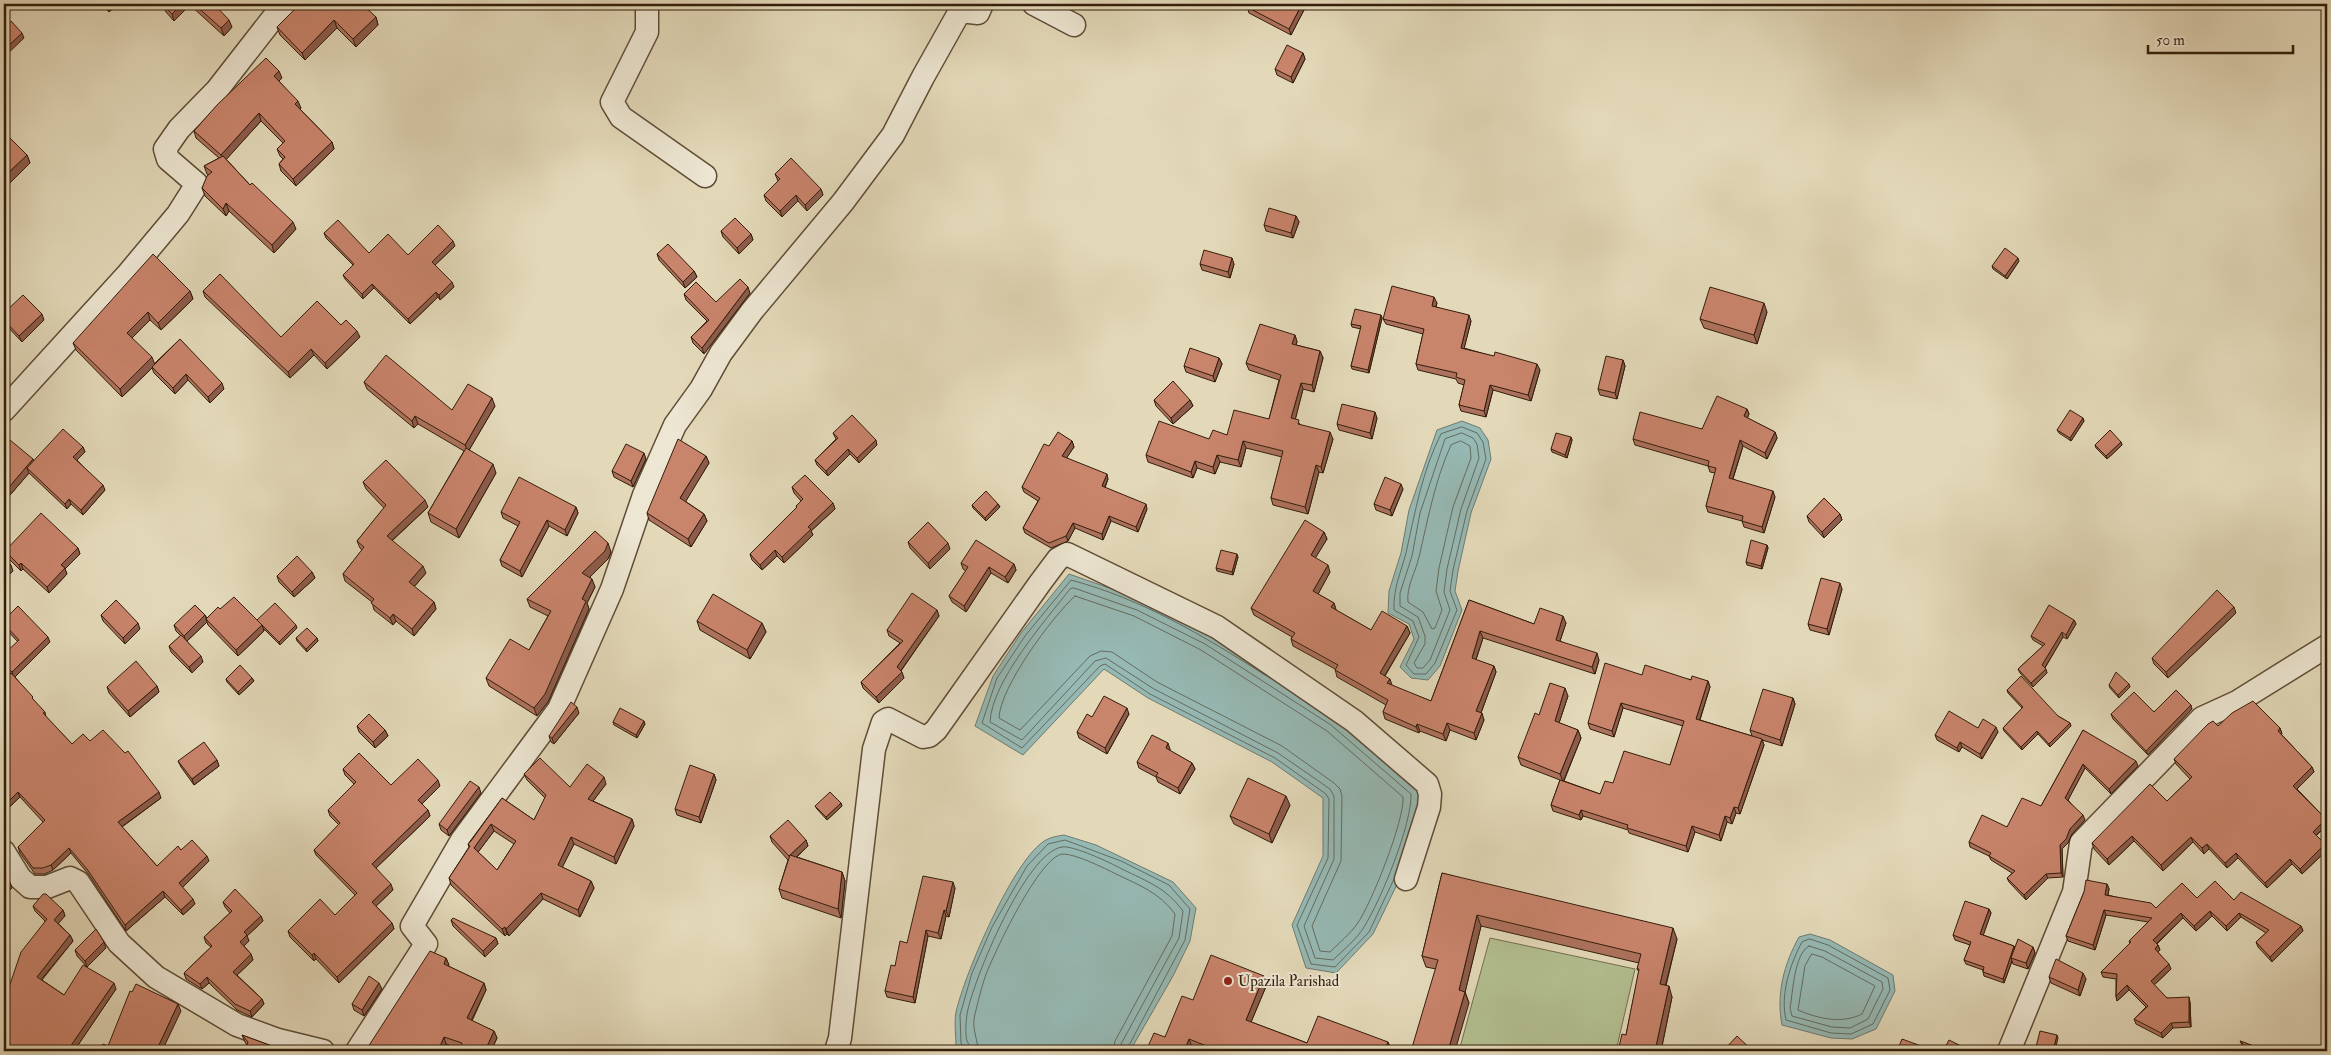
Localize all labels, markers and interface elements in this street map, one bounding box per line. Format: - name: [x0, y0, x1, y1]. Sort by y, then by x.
- scale bar: [2148, 22, 2294, 54]
- text: 50 m: [2156, 31, 2185, 50]
- place label: Upazila Parishad: [1238, 972, 1340, 992]
- marker: Upazila Parishad: [1222, 975, 1234, 987]

